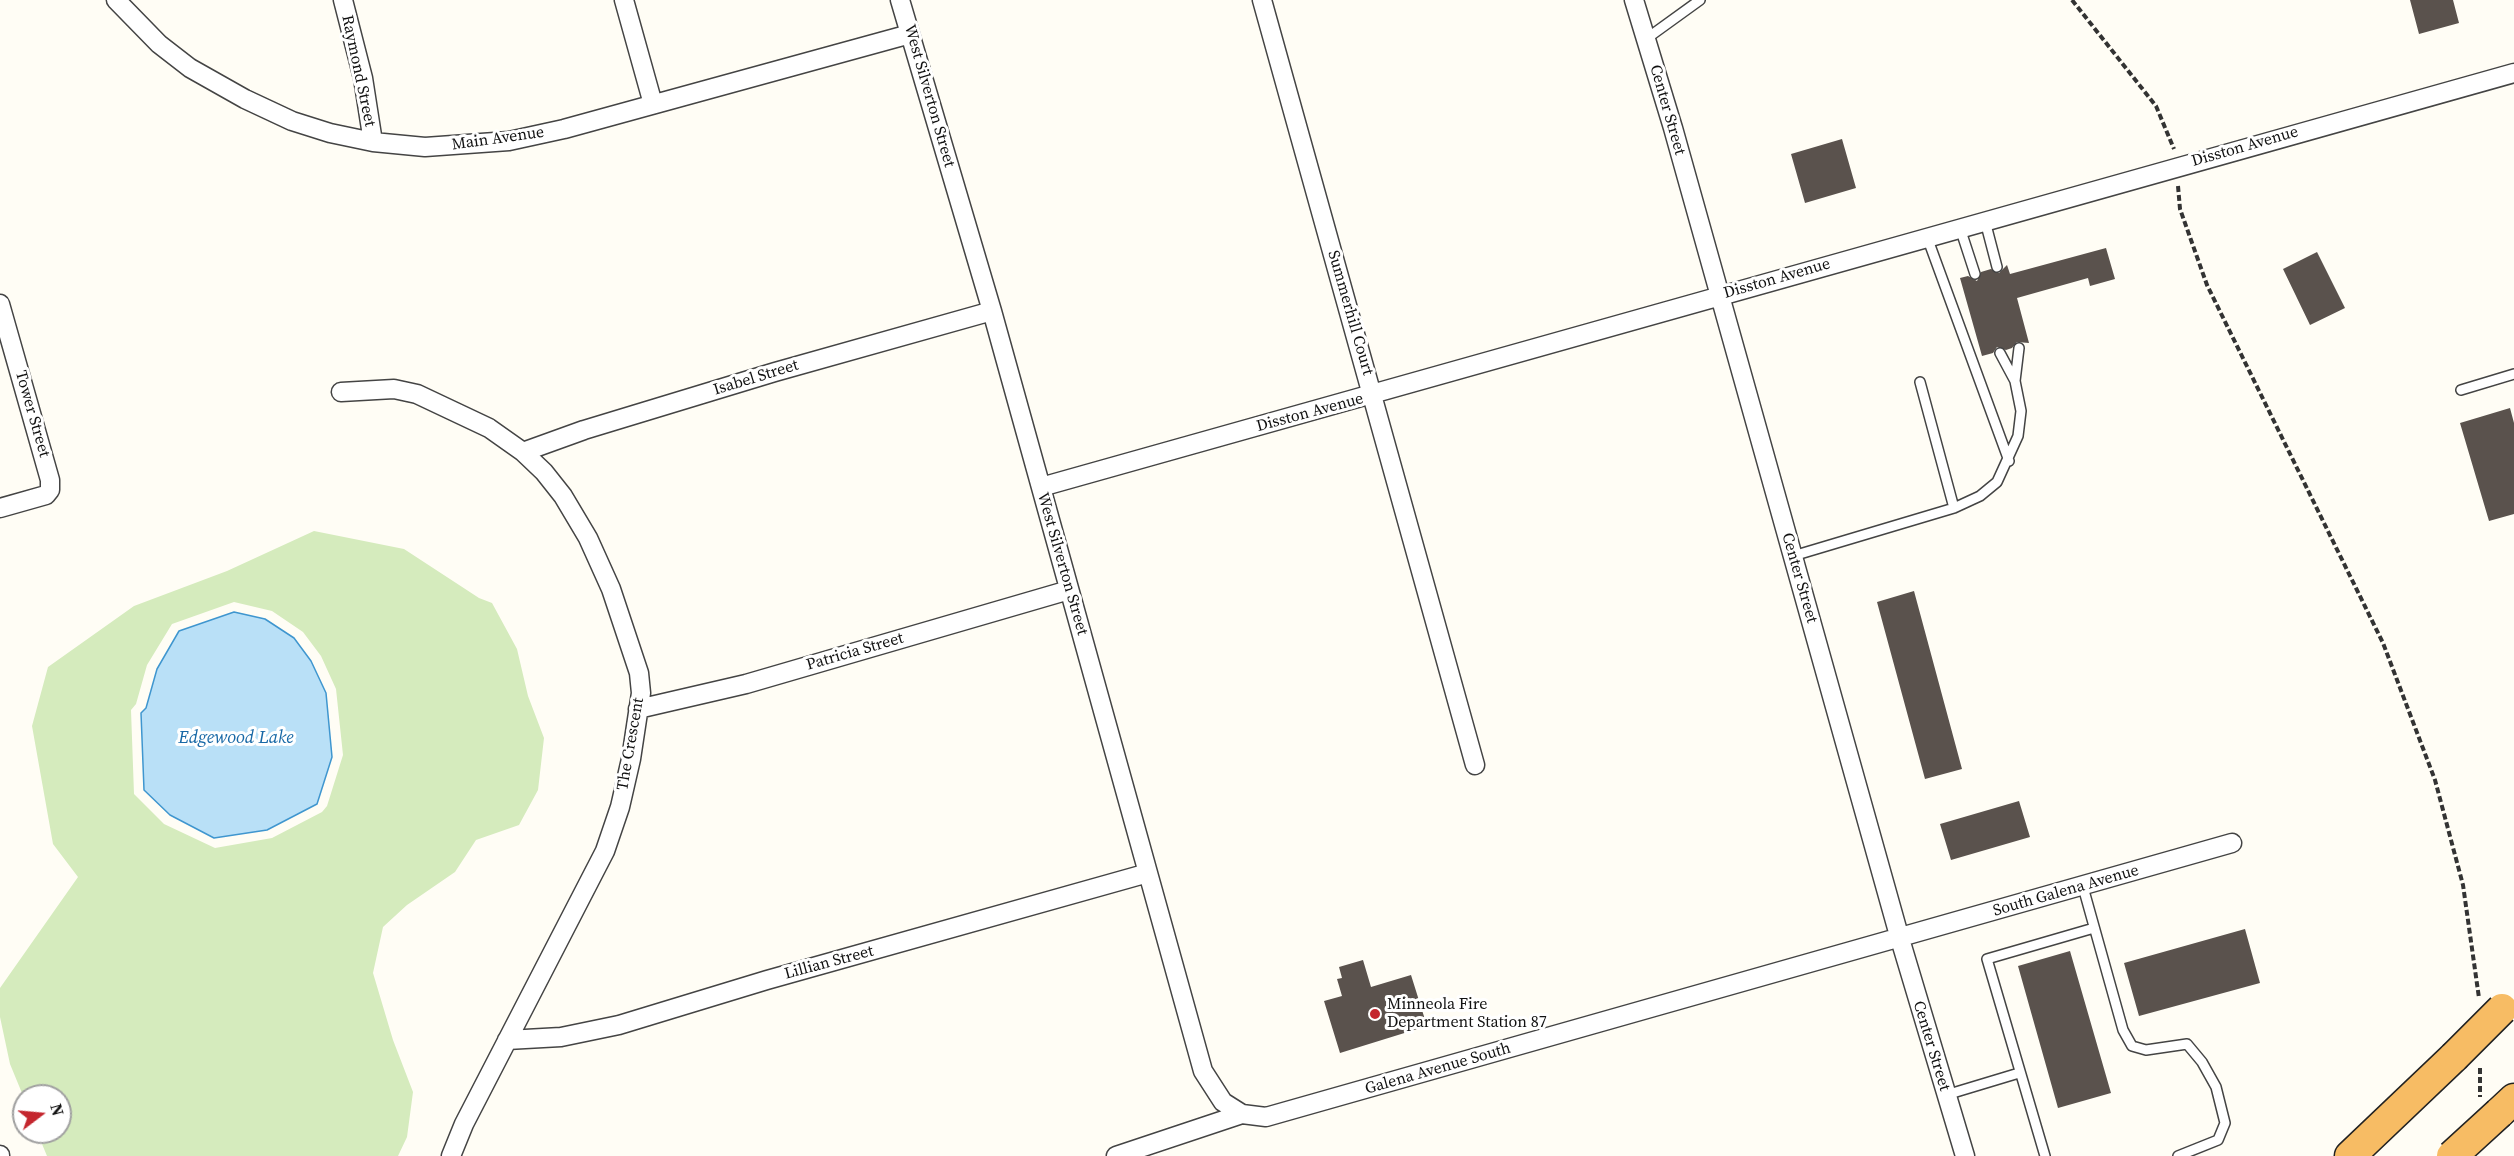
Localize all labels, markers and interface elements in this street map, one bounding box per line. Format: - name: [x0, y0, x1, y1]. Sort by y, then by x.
- street label: Raymond Street: [337, 13, 379, 129]
- street label: West Silverton Street: [899, 22, 959, 170]
- street label: Center Street: [1645, 63, 1689, 157]
- street label: Main Avenue: [451, 123, 545, 155]
- street label: Disston Avenue: [2190, 123, 2300, 171]
- street label: Summerhill Court: [1323, 248, 1377, 378]
- street label: Disston Avenue: [1722, 255, 1832, 303]
- street label: Isabel Street: [711, 356, 801, 400]
- street label: Tower Street: [10, 368, 54, 460]
- street label: Disston Avenue: [1254, 389, 1366, 437]
- street label: West Silverton Street: [1032, 490, 1092, 638]
- street label: Center Street: [1777, 531, 1821, 625]
- street label: Patricia Street: [804, 629, 906, 675]
- street label: The Crescent: [613, 696, 649, 792]
- water label: Edgewood Lake: [178, 727, 294, 749]
- street label: South Galena Avenue: [1991, 861, 2141, 921]
- street label: Lillian Street: [782, 942, 876, 984]
- place label: Minneola Fire Department Station 87: [1387, 995, 1547, 1033]
- street label: Center Street: [1908, 999, 1954, 1093]
- marker: Minneola Fire Department Station 87: [1368, 1007, 1382, 1021]
- street label: Galena Avenue South: [1363, 1039, 1513, 1099]
- north arrow: [12, 1084, 72, 1144]
- text: N: [45, 1101, 70, 1118]

